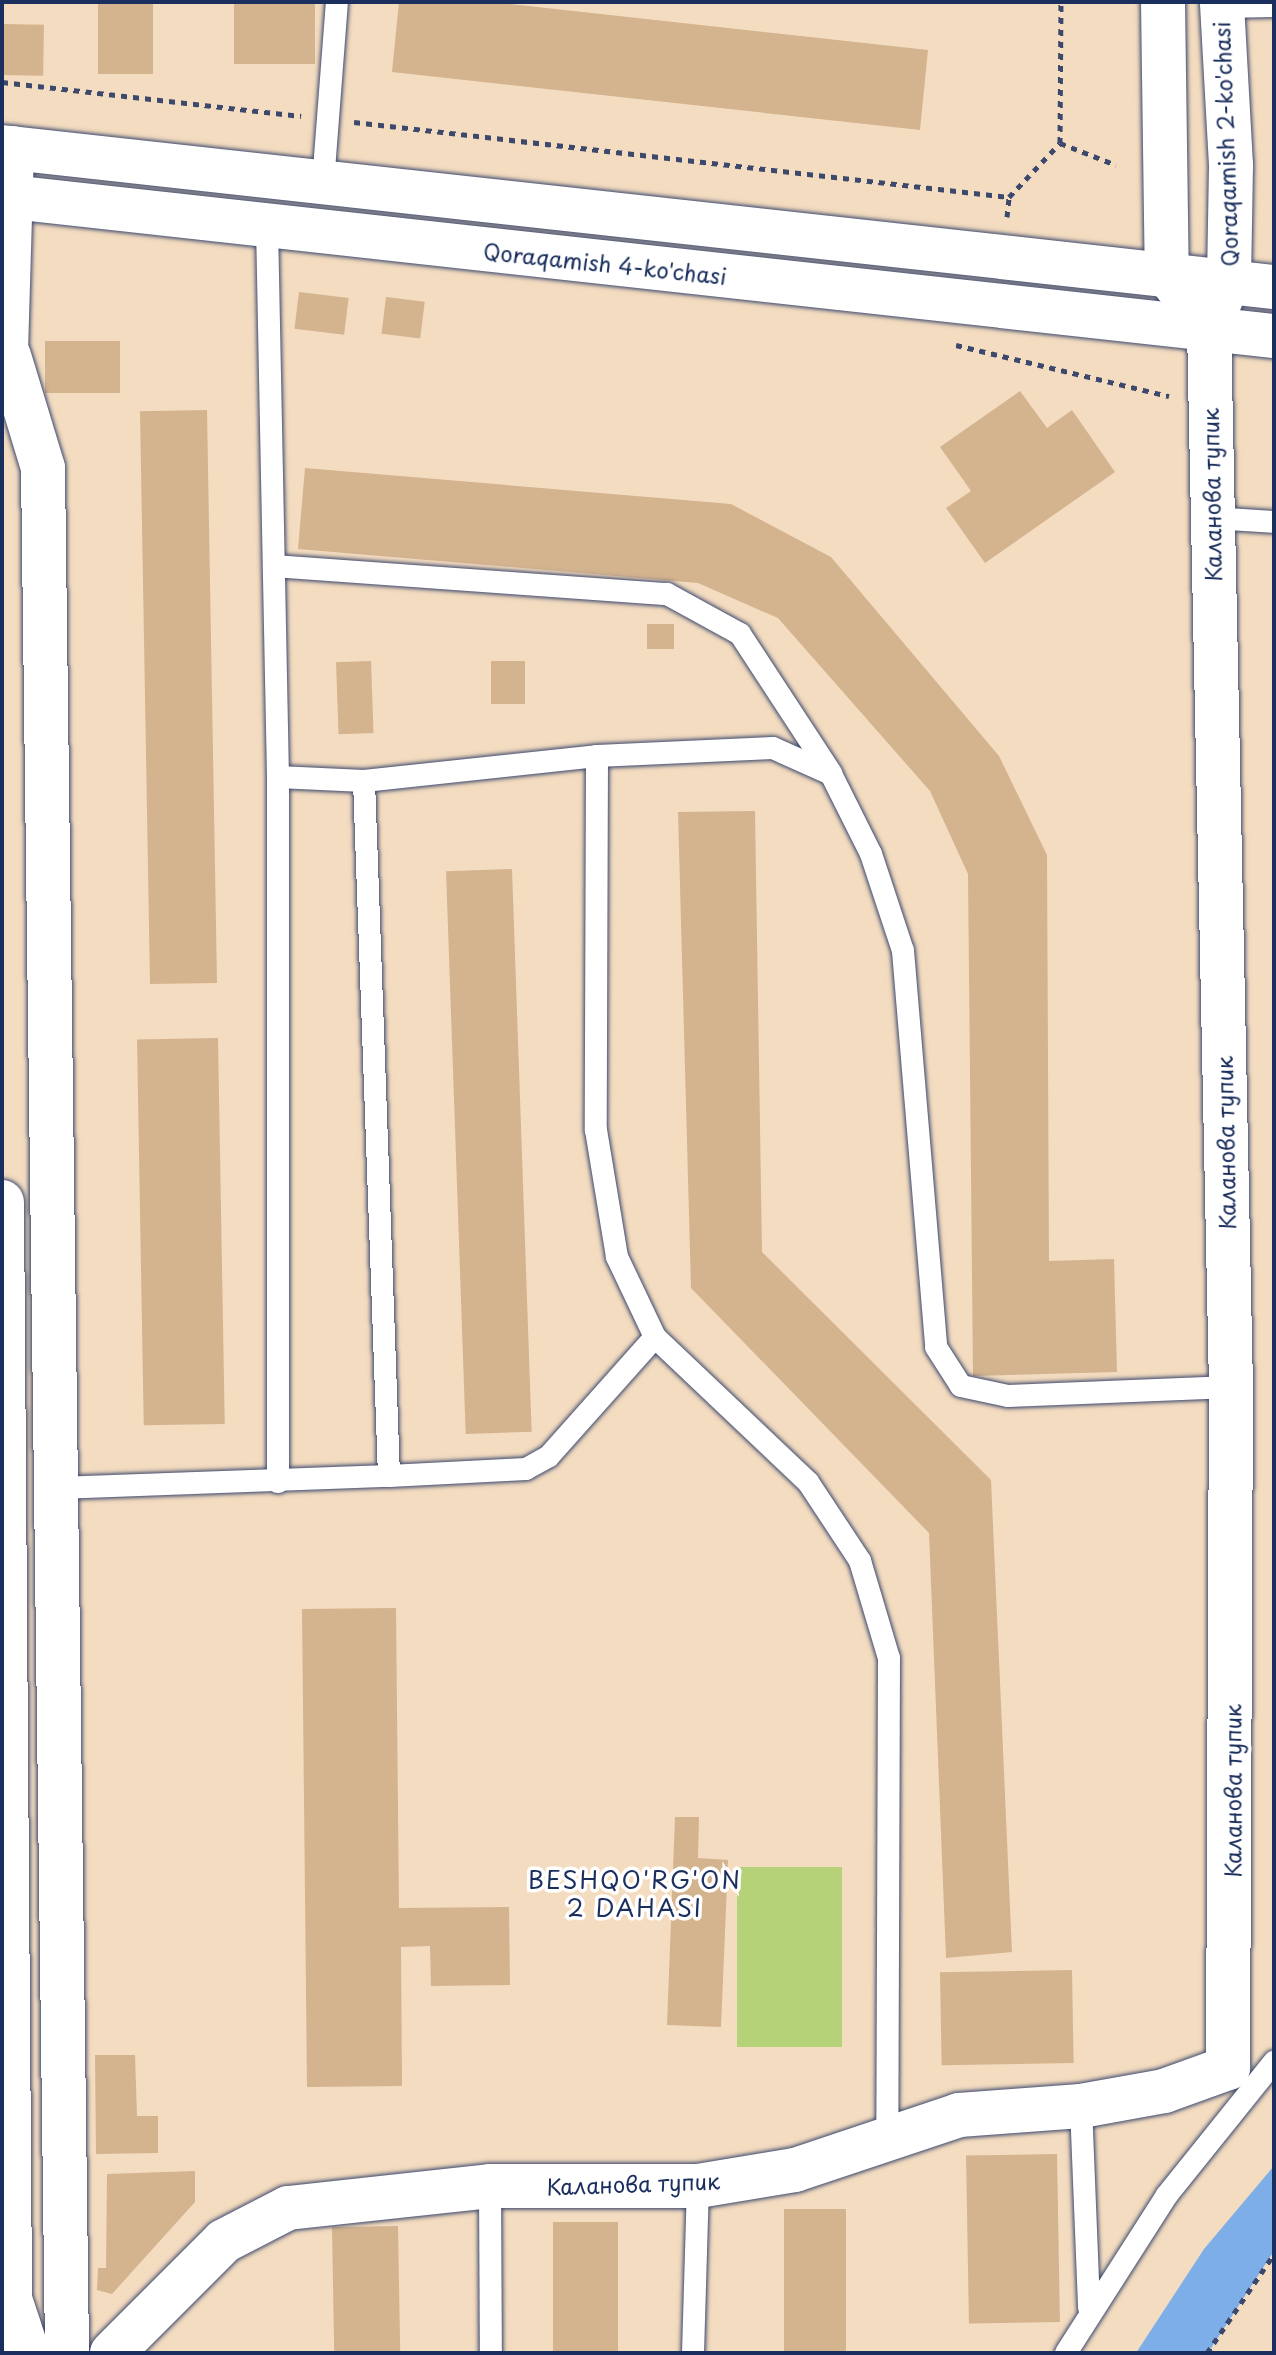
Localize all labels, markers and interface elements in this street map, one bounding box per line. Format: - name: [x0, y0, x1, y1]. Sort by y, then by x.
- street label: Qoraqamish 2-ko'chasi: [1208, 21, 1242, 267]
- street label: Qoraqamish 4-ko'chasi: [482, 237, 728, 289]
- street label: Каланова тупик: [1196, 408, 1226, 582]
- street label: Каланова тупик: [1210, 1056, 1240, 1230]
- street label: Каланова тупик: [1219, 1704, 1245, 1878]
- district label: BESHQO'RG'ON 2 DAHASI: [527, 1866, 743, 1922]
- street label: Каланова тупик: [545, 2167, 721, 2199]

